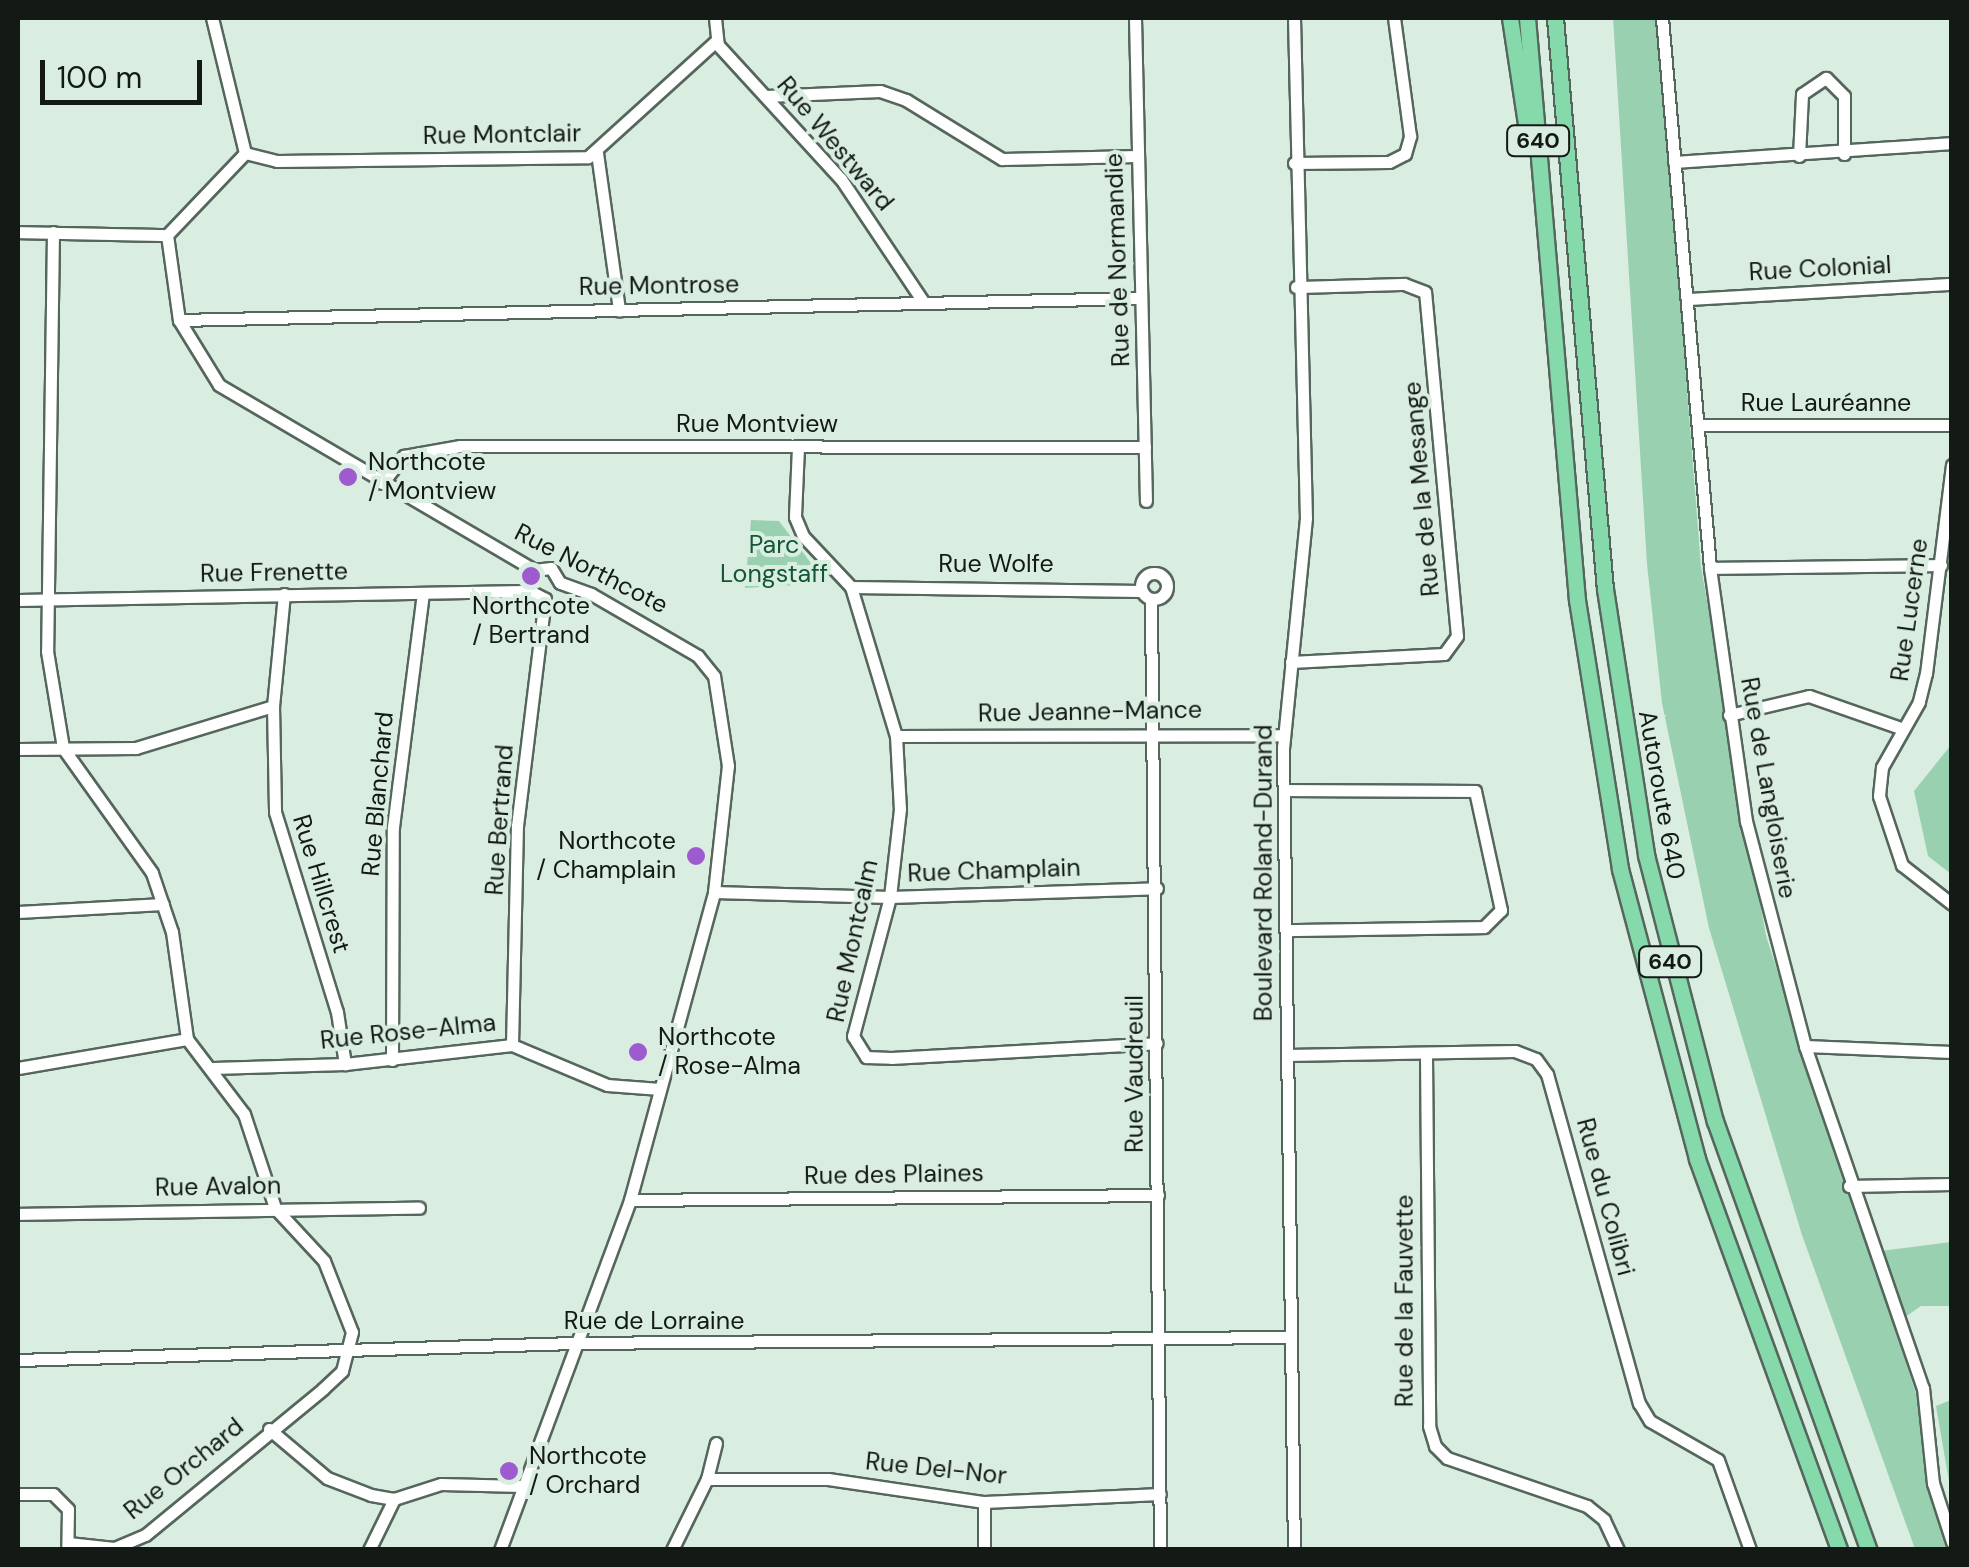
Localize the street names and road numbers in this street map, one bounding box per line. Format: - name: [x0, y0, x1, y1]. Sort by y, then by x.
- street label: Rue Westward: [770, 71, 900, 217]
- street label: Rue Montclair: [423, 119, 581, 151]
- road number: 640: [1506, 124, 1570, 158]
- street label: Rue de Normandie: [1099, 153, 1137, 367]
- street label: Rue Colonial: [1748, 250, 1892, 288]
- street label: Rue Montrose: [579, 270, 739, 302]
- street label: Rue de la Mesange: [1398, 380, 1446, 598]
- street label: Rue Lauréanne: [1741, 388, 1911, 418]
- street label: Rue Montview: [676, 409, 838, 439]
- street label: Rue Northcote: [509, 518, 673, 620]
- street label: Rue Lucerne: [1885, 537, 1935, 683]
- street label: Rue Wolfe: [938, 549, 1054, 579]
- street label: Rue Frenette: [200, 557, 348, 589]
- street label: Rue de Langloiserie: [1734, 675, 1802, 901]
- street label: Rue Jeanne-Mance: [978, 695, 1202, 729]
- street label: Autoroute 640: [1631, 708, 1691, 882]
- street label: Rue Blanchard: [356, 710, 400, 878]
- street label: Boulevard Roland-Durand: [1249, 725, 1279, 1021]
- street label: Rue Bertrand: [480, 744, 520, 896]
- street label: Rue Hillcrest: [286, 811, 356, 957]
- street label: Rue Champlain: [907, 853, 1081, 889]
- street label: Rue Montcalm: [821, 857, 885, 1025]
- road number: 640: [1638, 945, 1702, 979]
- street label: Rue Vaudreuil: [1120, 995, 1150, 1153]
- street label: Rue Rose-Alma: [319, 1008, 497, 1056]
- street label: Rue du Colibri: [1570, 1115, 1640, 1279]
- street label: Rue des Plaines: [804, 1158, 984, 1192]
- street label: Rue Avalon: [155, 1171, 281, 1203]
- street label: Rue de la Fauvette: [1390, 1195, 1420, 1407]
- street label: Rue de Lorraine: [564, 1306, 744, 1336]
- street label: Rue Orchard: [118, 1412, 250, 1526]
- street label: Rue Del-Nor: [864, 1447, 1008, 1491]

